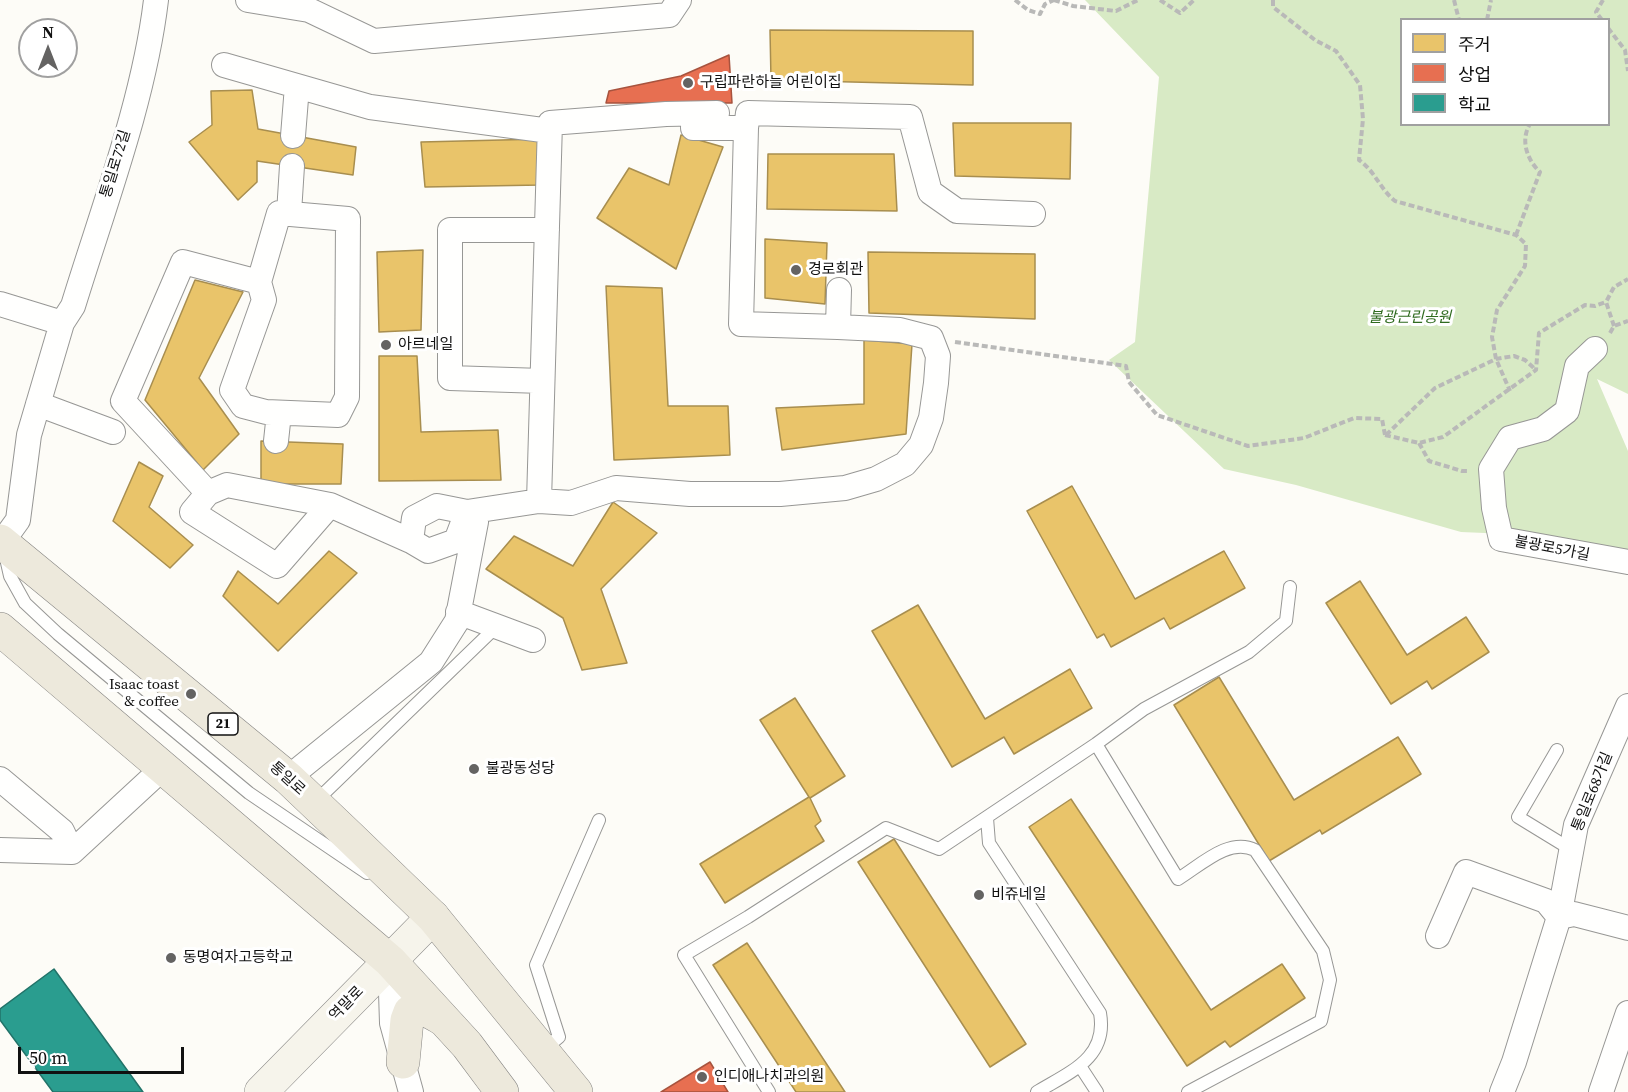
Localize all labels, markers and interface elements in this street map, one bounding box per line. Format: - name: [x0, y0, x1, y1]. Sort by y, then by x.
- north arrow: [18, 18, 78, 78]
- legend: [1400, 18, 1610, 126]
- text: N: [42, 21, 54, 43]
- text: 주거: [1458, 32, 1491, 57]
- text: 상업: [1458, 62, 1491, 87]
- place label: 구립파란하늘 어린이집: [700, 74, 841, 92]
- marker: 구립파란하늘 어린이집: [681, 76, 695, 90]
- text: 학교: [1458, 92, 1491, 117]
- street label: 통일로72길: [97, 128, 135, 200]
- place label: 경로회관: [808, 261, 863, 279]
- marker: 경로회관: [789, 263, 803, 277]
- park label: 불광근린공원: [1369, 309, 1451, 327]
- place label: 아르네일: [398, 336, 453, 354]
- marker: 아르네일: [379, 338, 393, 352]
- street label: 불광로5가길: [1513, 533, 1591, 565]
- place label: Isaac toast & coffee: [109, 676, 179, 711]
- marker: Isaac toast & coffee: [184, 687, 198, 701]
- road number: 21: [208, 713, 238, 735]
- street label: 통일로68가길: [1569, 750, 1617, 834]
- street label: 통일로: [266, 758, 308, 800]
- place label: 불광동성당: [486, 760, 555, 778]
- marker: 불광동성당: [467, 762, 481, 776]
- place label: 비쥬네일: [991, 886, 1046, 904]
- marker: 비쥬네일: [972, 888, 986, 902]
- place label: 동명여자고등학교: [183, 949, 293, 967]
- marker: 동명여자고등학교: [164, 951, 178, 965]
- street label: 역말로: [326, 983, 368, 1025]
- scale bar: [21, 1035, 188, 1073]
- text: 50 m: [29, 1045, 67, 1070]
- place label: 인디애나치과의원: [714, 1068, 824, 1086]
- marker: 인디애나치과의원: [695, 1070, 709, 1084]

